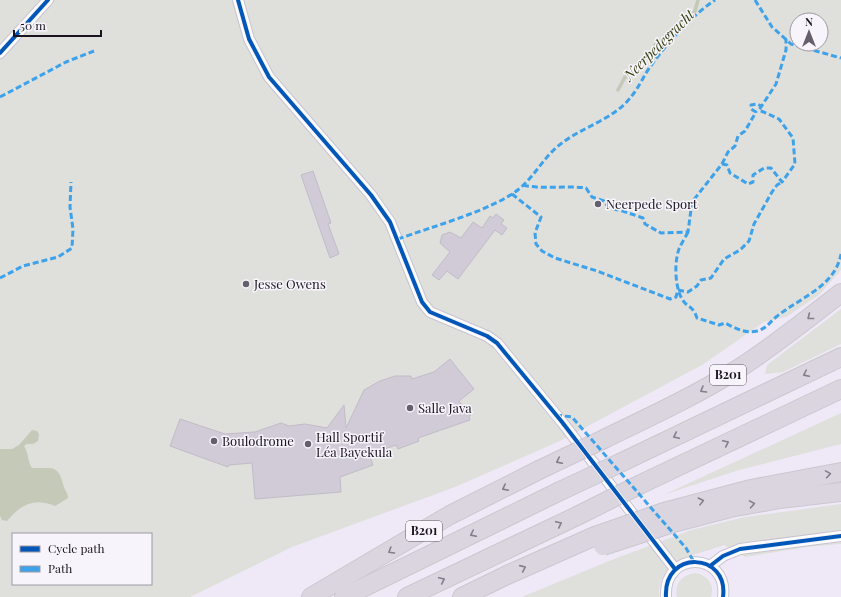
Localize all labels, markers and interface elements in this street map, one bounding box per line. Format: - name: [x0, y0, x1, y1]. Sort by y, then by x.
- water label: Neerpedegracht: [618, 4, 699, 86]
- scale bar: [14, 12, 101, 38]
- north arrow: [789, 12, 829, 52]
- text: N: [805, 14, 813, 29]
- text: 50 m: [20, 17, 46, 33]
- place label: Neerpede Sport: [606, 195, 698, 212]
- marker: Neerpede Sport: [593, 199, 603, 209]
- place label: Jesse Owens: [253, 275, 326, 292]
- marker: Jesse Owens: [241, 279, 251, 289]
- one-way arrow: [808, 312, 815, 319]
- road number: B201: [710, 365, 746, 385]
- one-way arrow: [803, 369, 810, 377]
- one-way arrow: [700, 385, 707, 392]
- place label: Salle Java: [418, 399, 472, 416]
- marker: Salle Java: [405, 403, 415, 413]
- place label: Hall Sportif Léa Bayekula: [316, 428, 393, 460]
- one-way arrow: [672, 431, 680, 439]
- place label: Boulodrome: [222, 432, 294, 449]
- marker: Boulodrome: [209, 436, 219, 446]
- marker: Hall Sportif Léa Bayekula: [303, 439, 313, 449]
- one-way arrow: [722, 440, 730, 448]
- one-way arrow: [556, 456, 563, 464]
- one-way arrow: [825, 470, 831, 479]
- one-way arrow: [501, 483, 509, 491]
- one-way arrow: [697, 497, 704, 506]
- one-way arrow: [749, 500, 755, 509]
- road number: B201: [406, 521, 442, 541]
- one-way arrow: [555, 521, 563, 529]
- one-way arrow: [469, 529, 477, 537]
- legend: [12, 533, 152, 585]
- text: Cycle path: [48, 540, 105, 556]
- one-way arrow: [388, 546, 395, 553]
- text: Path: [48, 560, 72, 576]
- one-way arrow: [518, 565, 526, 573]
- one-way arrow: [438, 577, 445, 585]

